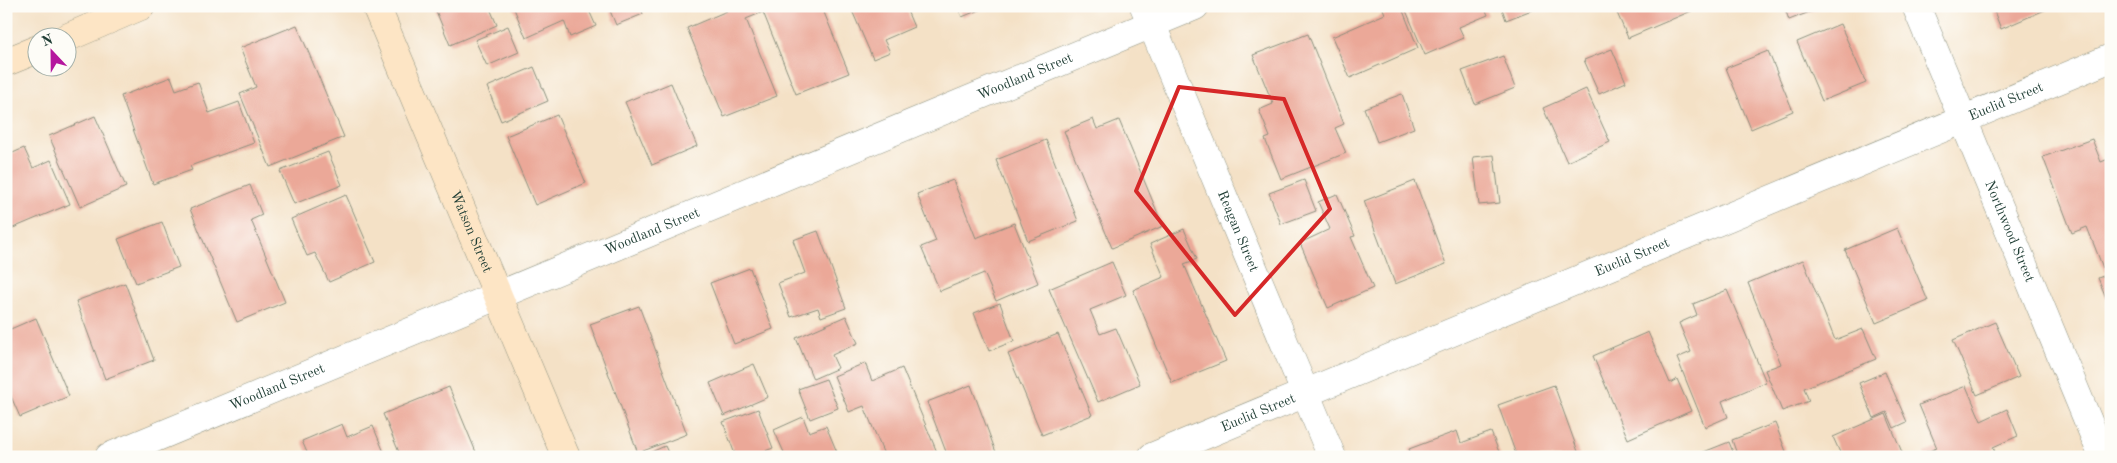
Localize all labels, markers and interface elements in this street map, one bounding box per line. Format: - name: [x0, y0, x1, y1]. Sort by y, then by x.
- north arrow: [28, 28, 78, 78]
- text: N: [40, 32, 55, 49]
- street label: Woodland Street: [976, 51, 1075, 102]
- street label: Euclid Street: [1967, 80, 2045, 123]
- street label: Northwood Street: [1982, 179, 2037, 284]
- street label: Watson Street: [448, 189, 495, 275]
- street label: Reagan Street: [1215, 189, 1261, 274]
- street label: Woodland Street: [602, 206, 702, 257]
- street label: Euclid Street: [1593, 236, 1671, 279]
- street label: Woodland Street: [228, 361, 327, 413]
- street label: Euclid Street: [1219, 391, 1298, 435]

